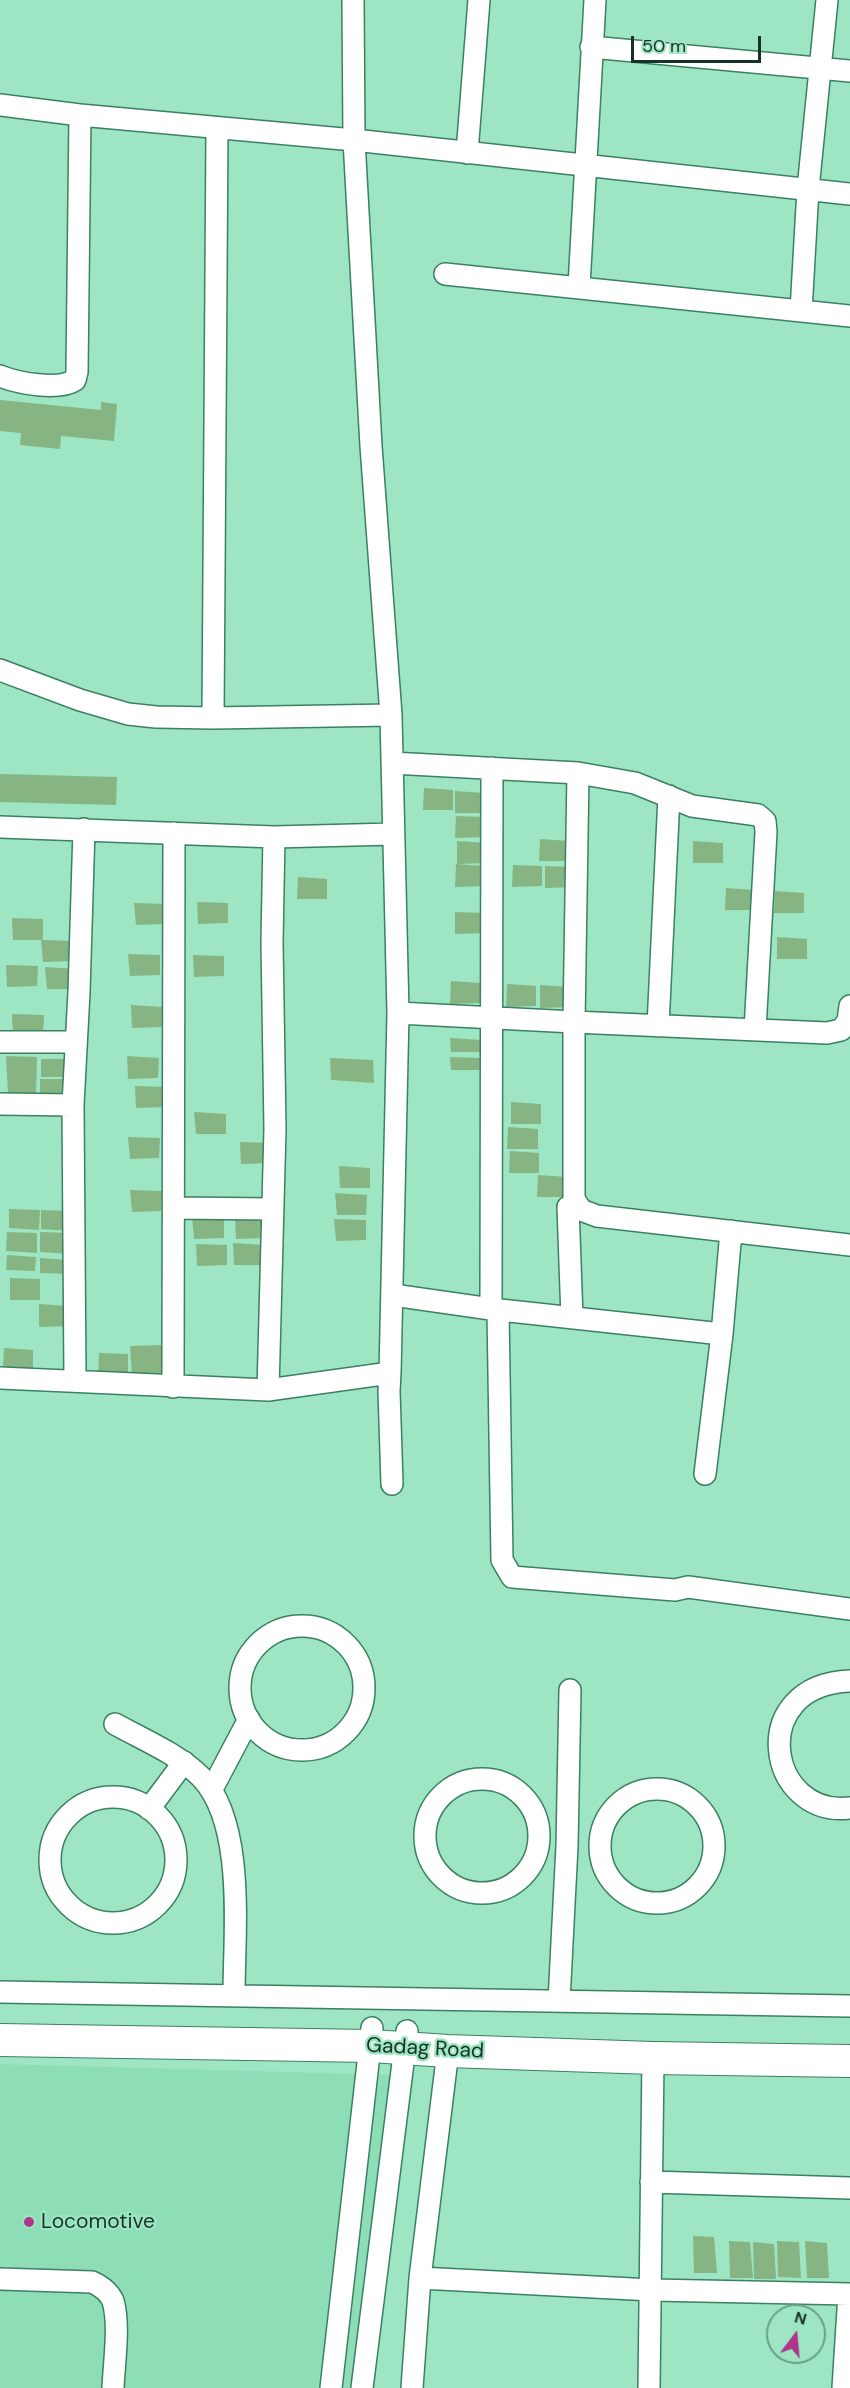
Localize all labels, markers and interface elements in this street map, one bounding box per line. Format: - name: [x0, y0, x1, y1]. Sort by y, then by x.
- scale bar: [634, 24, 764, 62]
- text: 50 m: [642, 34, 686, 58]
- street label: Gadag Road: [365, 2033, 485, 2065]
- place label: Locomotive: [41, 2209, 155, 2235]
- marker: Locomotive: [22, 2215, 36, 2229]
- north arrow: [766, 2304, 826, 2364]
- text: N: [792, 2306, 809, 2330]

